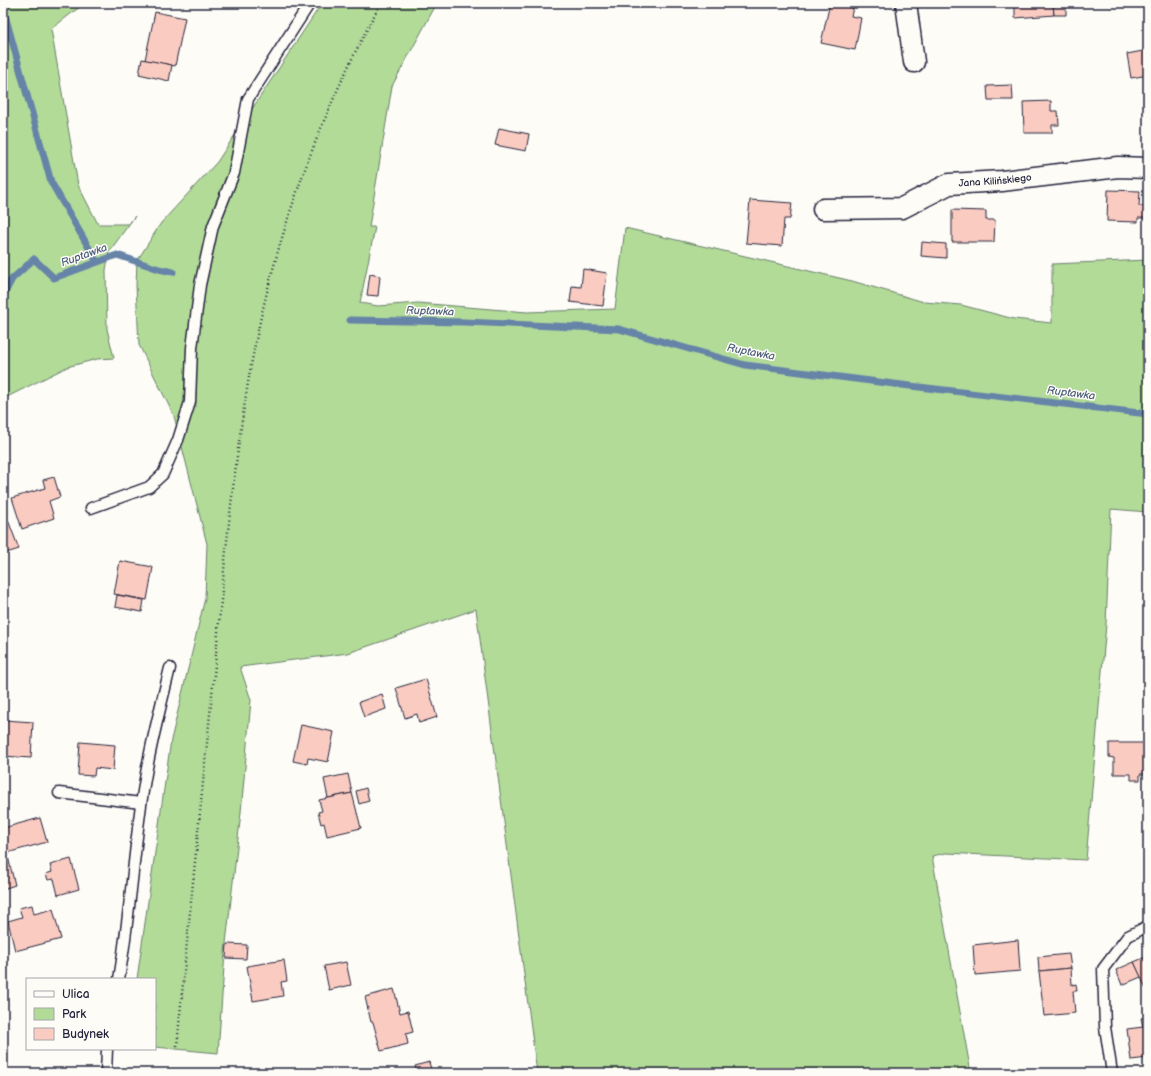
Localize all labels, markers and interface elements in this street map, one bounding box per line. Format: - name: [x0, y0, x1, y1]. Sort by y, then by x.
- street label: Jana Kilińskiego: [958, 171, 1033, 189]
- water label: Ruptawka: [59, 241, 109, 269]
- water label: Ruptawka: [406, 304, 454, 318]
- water label: Ruptawka: [726, 341, 776, 363]
- water label: Ruptawka: [1046, 384, 1096, 402]
- legend: [26, 978, 156, 1050]
- text: Ulica: [62, 987, 90, 1002]
- text: Park: [62, 1007, 86, 1022]
- text: Budynek: [62, 1027, 109, 1042]

